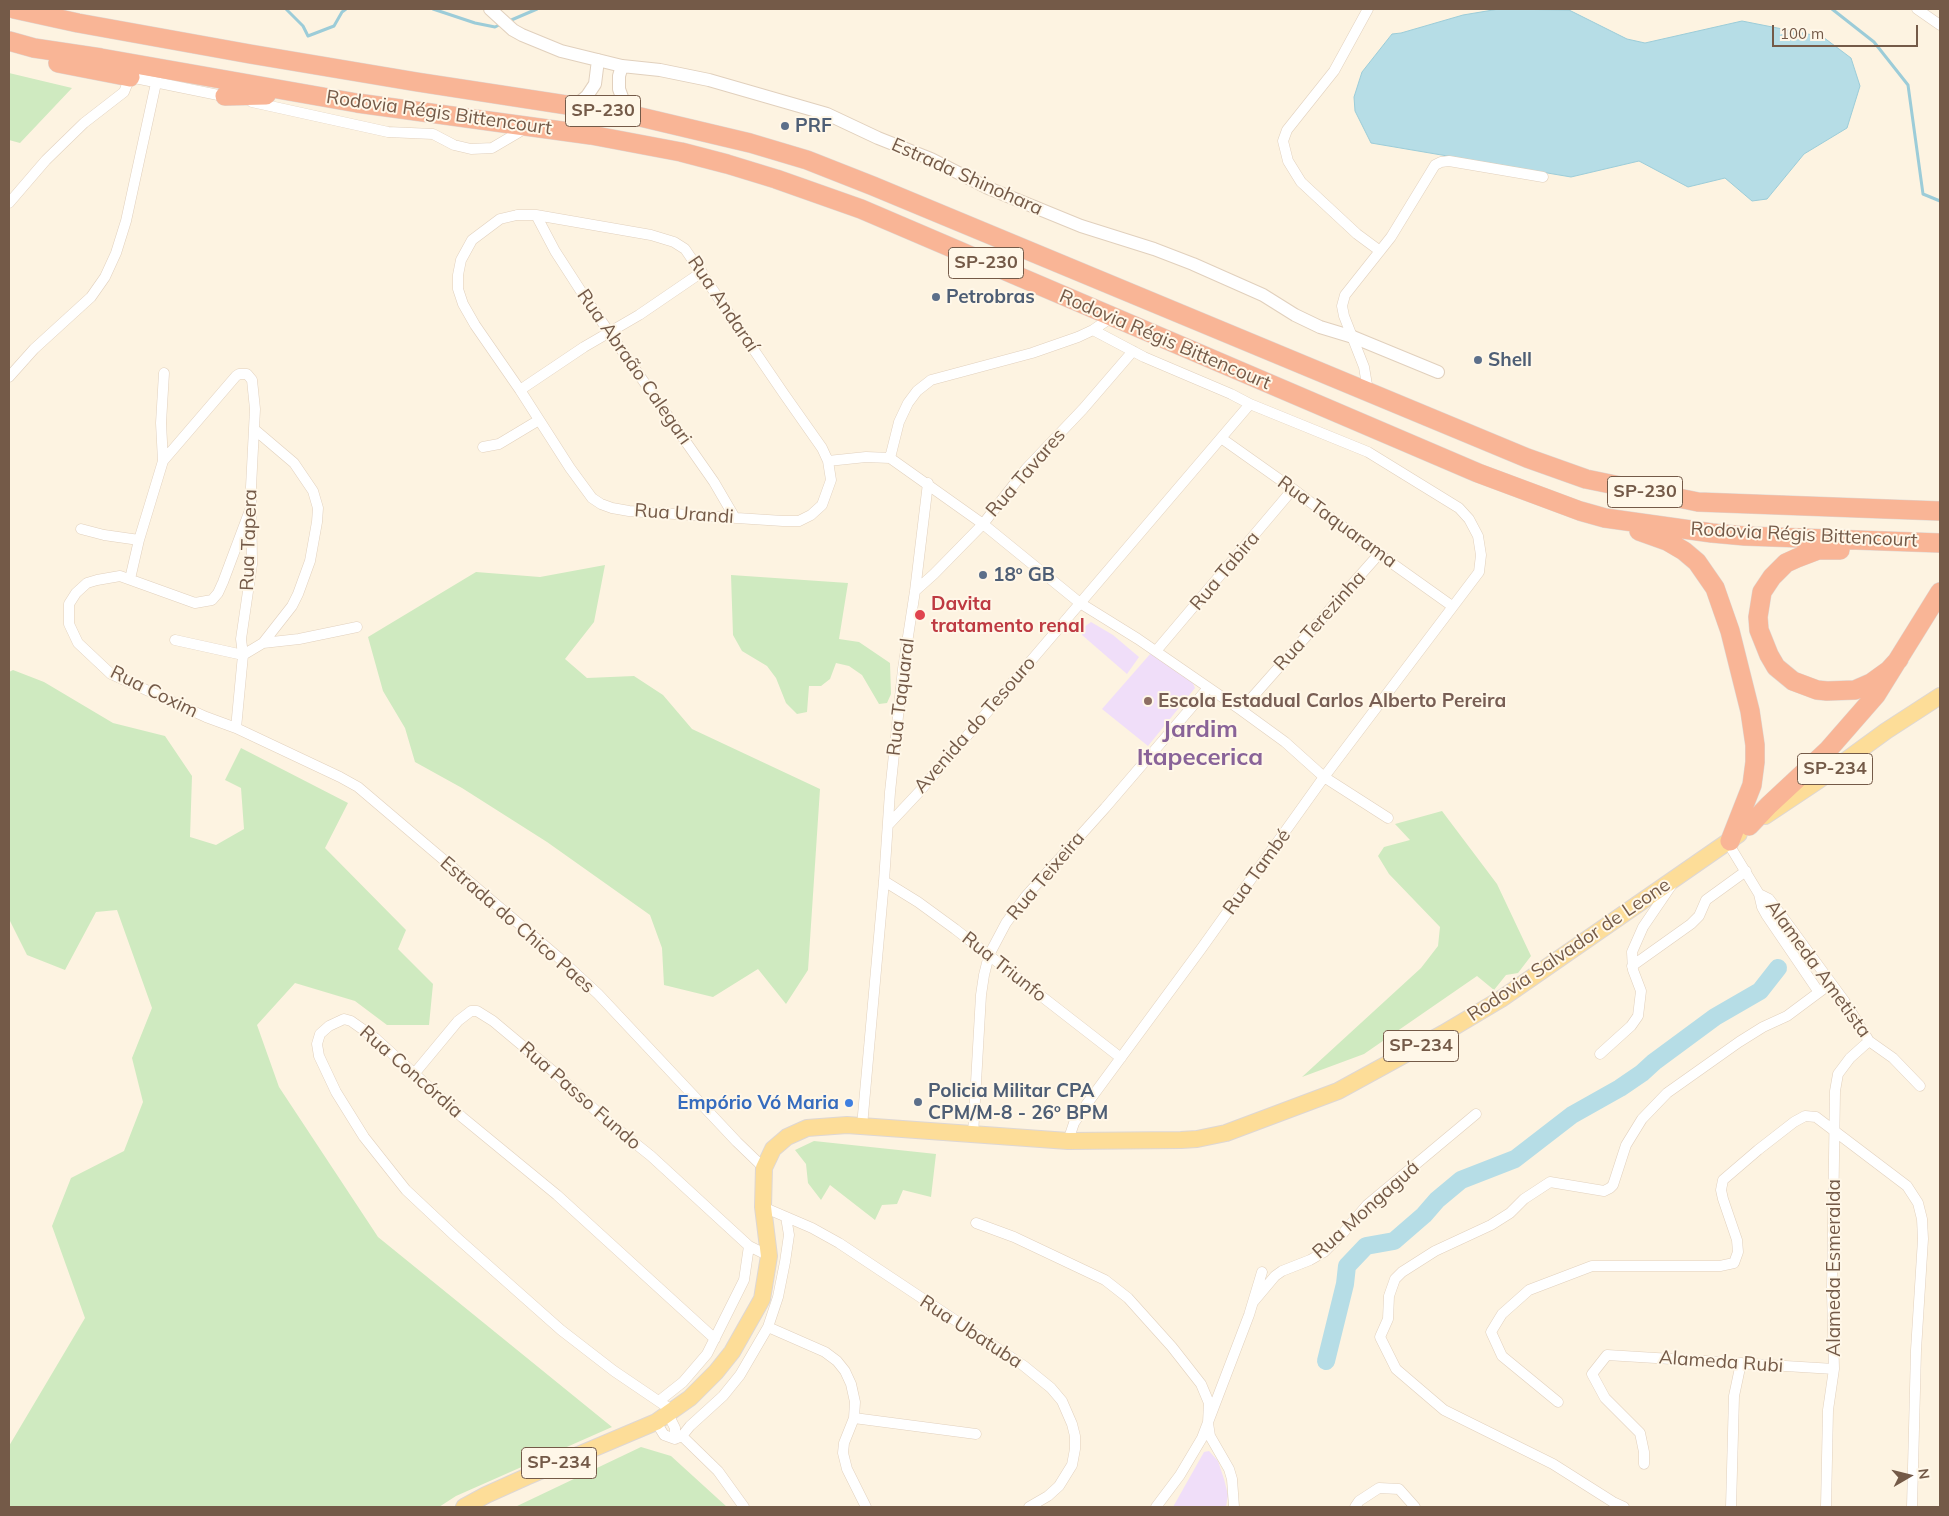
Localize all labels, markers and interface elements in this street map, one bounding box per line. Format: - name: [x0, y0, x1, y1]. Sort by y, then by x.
- scale bar: [1774, 15, 1920, 47]
- text: 100 m: [1780, 24, 1824, 43]
- street label: Rodovia Régis Bittencourt: [325, 86, 553, 140]
- road number: SP-230: [566, 95, 640, 126]
- place label: PRF: [795, 115, 832, 137]
- marker: PRF: [779, 120, 791, 132]
- street label: Estrada Shinohara: [888, 133, 1046, 221]
- road number: SP-230: [948, 248, 1024, 278]
- street label: Rua Andaraí: [682, 252, 764, 356]
- street label: Rua Abraão Calegari: [572, 285, 696, 449]
- street label: Rodovia Régis Bittencourt: [1056, 285, 1274, 395]
- place label: Petrobras: [946, 286, 1035, 308]
- marker: Petrobras: [930, 291, 942, 303]
- place label: Shell: [1488, 349, 1532, 371]
- marker: Shell: [1472, 354, 1484, 366]
- street label: Rua Tavares: [981, 424, 1071, 522]
- street label: Rua Taquarama: [1273, 471, 1401, 573]
- road number: SP-230: [1608, 477, 1682, 508]
- street label: Rua Tapera: [236, 489, 262, 591]
- street label: Rua Urandi: [634, 499, 734, 529]
- street label: Rodovia Régis Bittencourt: [1690, 518, 1918, 552]
- street label: Rua Tabira: [1185, 527, 1265, 615]
- place label: 18º GB: [993, 564, 1055, 586]
- street label: Rua Terezinha: [1269, 567, 1371, 675]
- marker: 18º GB: [977, 569, 989, 581]
- place label: Davita tratamento renal: [931, 593, 1085, 637]
- marker: Davita tratamento renal: [913, 608, 927, 622]
- street label: Rua Taquaral: [882, 637, 920, 757]
- street label: Avenida do Tesouro: [909, 652, 1041, 798]
- street label: Rua Coxim: [106, 661, 202, 723]
- place label: Escola Estadual Carlos Alberto Pereira: [1158, 690, 1506, 712]
- marker: Escola Estadual Carlos Alberto Pereira: [1142, 695, 1154, 707]
- district label: Jardim Itapecerica: [1137, 716, 1263, 772]
- road number: SP-234: [1798, 754, 1872, 784]
- street label: Rua També: [1218, 825, 1296, 919]
- street label: Rua Teixeira: [1002, 827, 1090, 925]
- street label: Estrada do Chico Paes: [435, 852, 599, 998]
- street label: Rodovia Salvador de Leone: [1463, 874, 1675, 1026]
- street label: Alameda Ametista: [1761, 896, 1875, 1042]
- street label: Rua Triunfo: [957, 927, 1051, 1007]
- street label: Rua Concórdia: [355, 1021, 467, 1123]
- road number: SP-234: [1384, 1030, 1458, 1062]
- street label: Rua Passo Fundo: [515, 1037, 645, 1155]
- place label: Policia Militar CPA CPM/M-8 - 26º BPM: [928, 1080, 1108, 1124]
- place label: Empório Vó Maria: [677, 1092, 839, 1114]
- marker: Policia Militar CPA CPM/M-8 - 26º BPM: [912, 1096, 924, 1108]
- marker: Empório Vó Maria: [843, 1097, 855, 1109]
- street label: Rua Mongaguá: [1308, 1156, 1424, 1264]
- street label: Alameda Esmeralda: [1823, 1179, 1845, 1357]
- street label: Rua Ubatuba: [915, 1290, 1027, 1374]
- street label: Alameda Rubi: [1658, 1346, 1784, 1378]
- road number: SP-234: [522, 1448, 596, 1479]
- north arrow: [1884, 1451, 1934, 1501]
- text: N: [1914, 1467, 1934, 1480]

